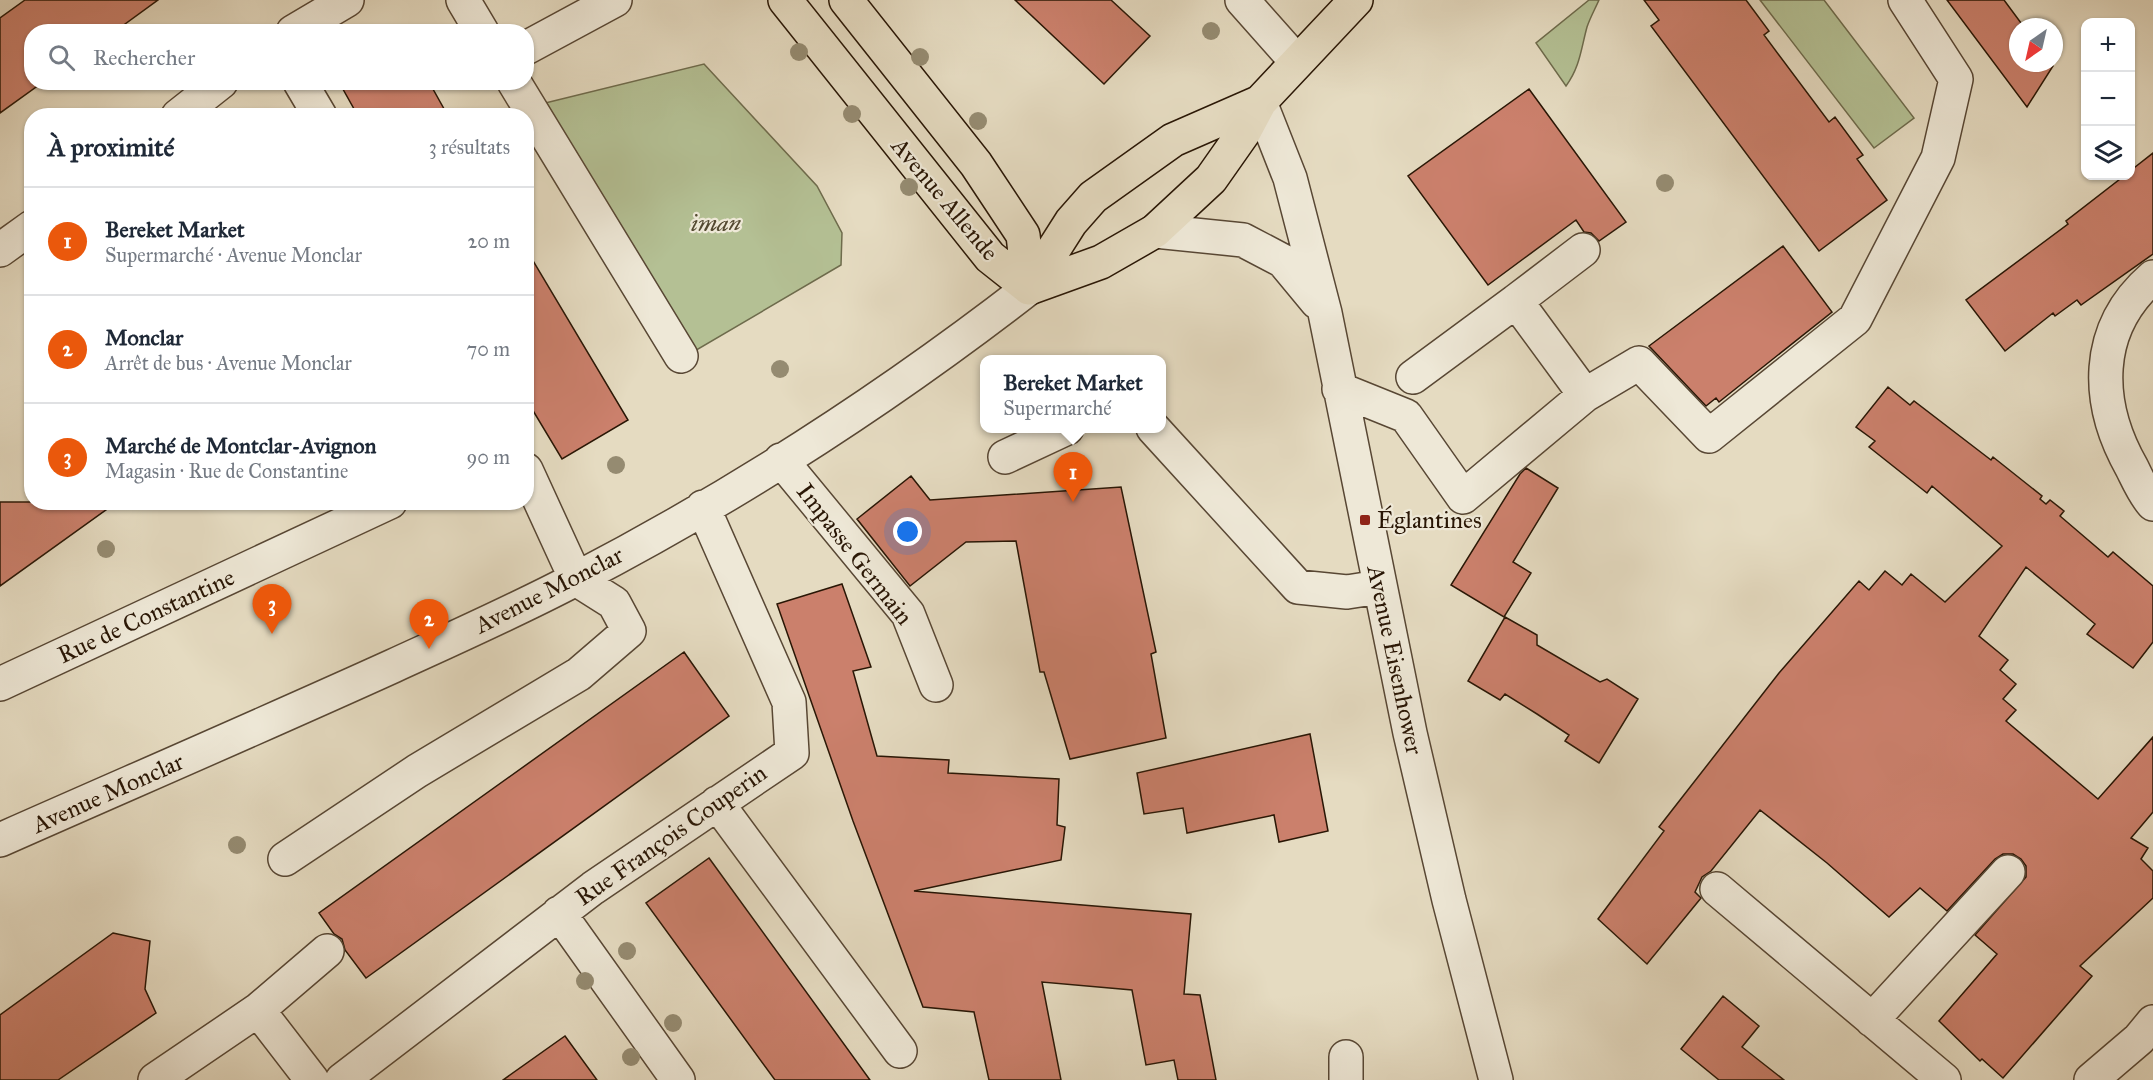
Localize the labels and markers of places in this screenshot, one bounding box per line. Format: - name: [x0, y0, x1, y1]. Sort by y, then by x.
- pin: 1: [1054, 452, 1092, 502]
- place label: Églantines: [1377, 505, 1482, 535]
- marker: Églantines: [1358, 513, 1372, 527]
- pin: 3: [252, 584, 292, 634]
- pin: 2: [410, 600, 448, 649]

